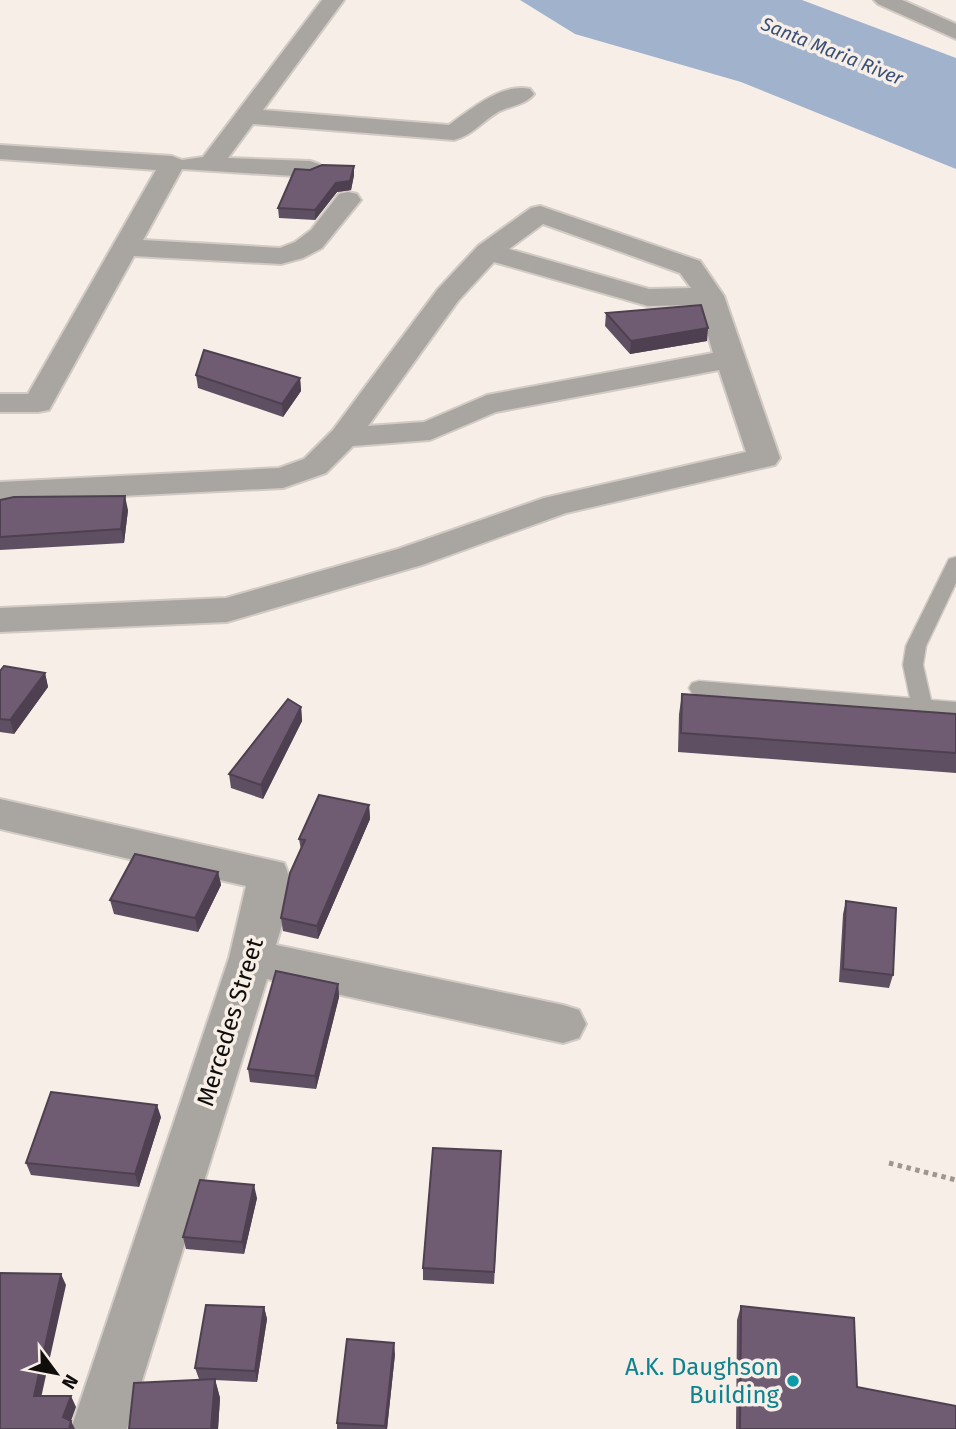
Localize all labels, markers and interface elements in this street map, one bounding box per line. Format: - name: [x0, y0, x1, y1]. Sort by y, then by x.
- water label: Santa Maria River: [757, 12, 907, 90]
- street label: Mercedes Street: [191, 934, 269, 1110]
- north arrow: [21, 1338, 91, 1408]
- place label: A.K. Daughson Building: [625, 1353, 780, 1409]
- text: N: [57, 1370, 83, 1393]
- marker: A.K. Daughson Building: [785, 1373, 801, 1389]

